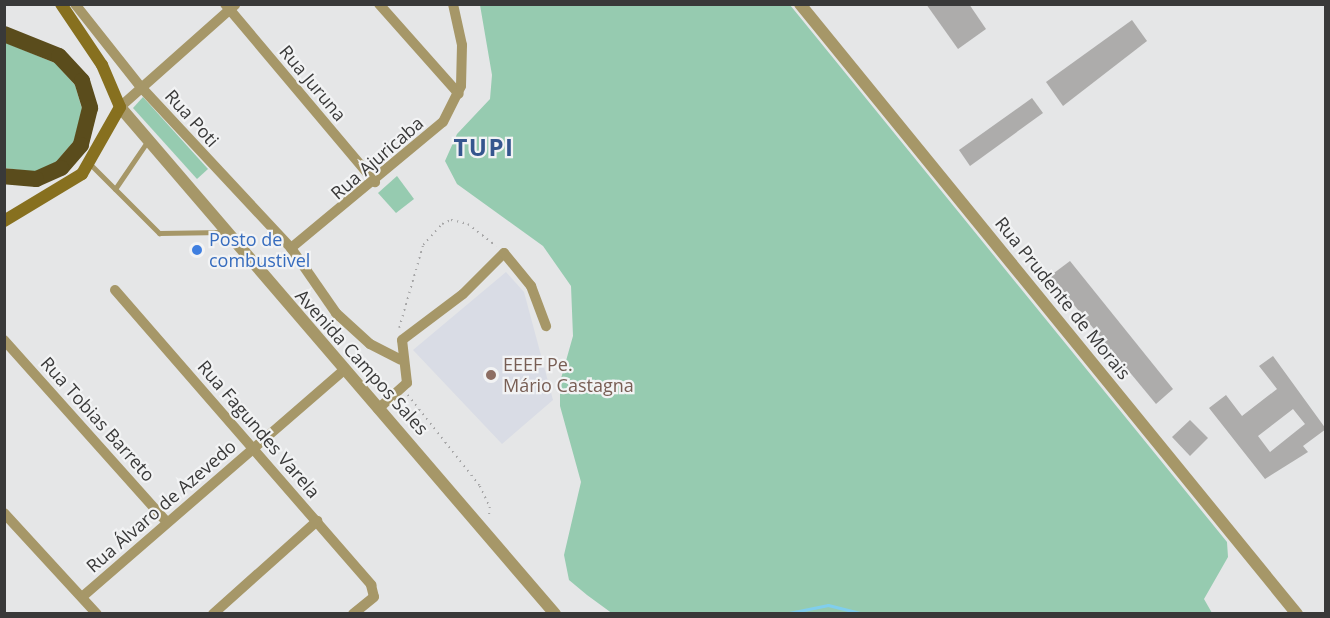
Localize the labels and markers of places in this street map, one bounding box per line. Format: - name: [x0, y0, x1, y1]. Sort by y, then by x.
- place label: Posto de combustivel: [209, 229, 310, 272]
- marker: Posto de combustivel: [190, 243, 204, 257]
- place label: EEEF Pe. Mário Castagna: [503, 354, 634, 397]
- marker: EEEF Pe. Mário Castagna: [484, 368, 498, 382]

